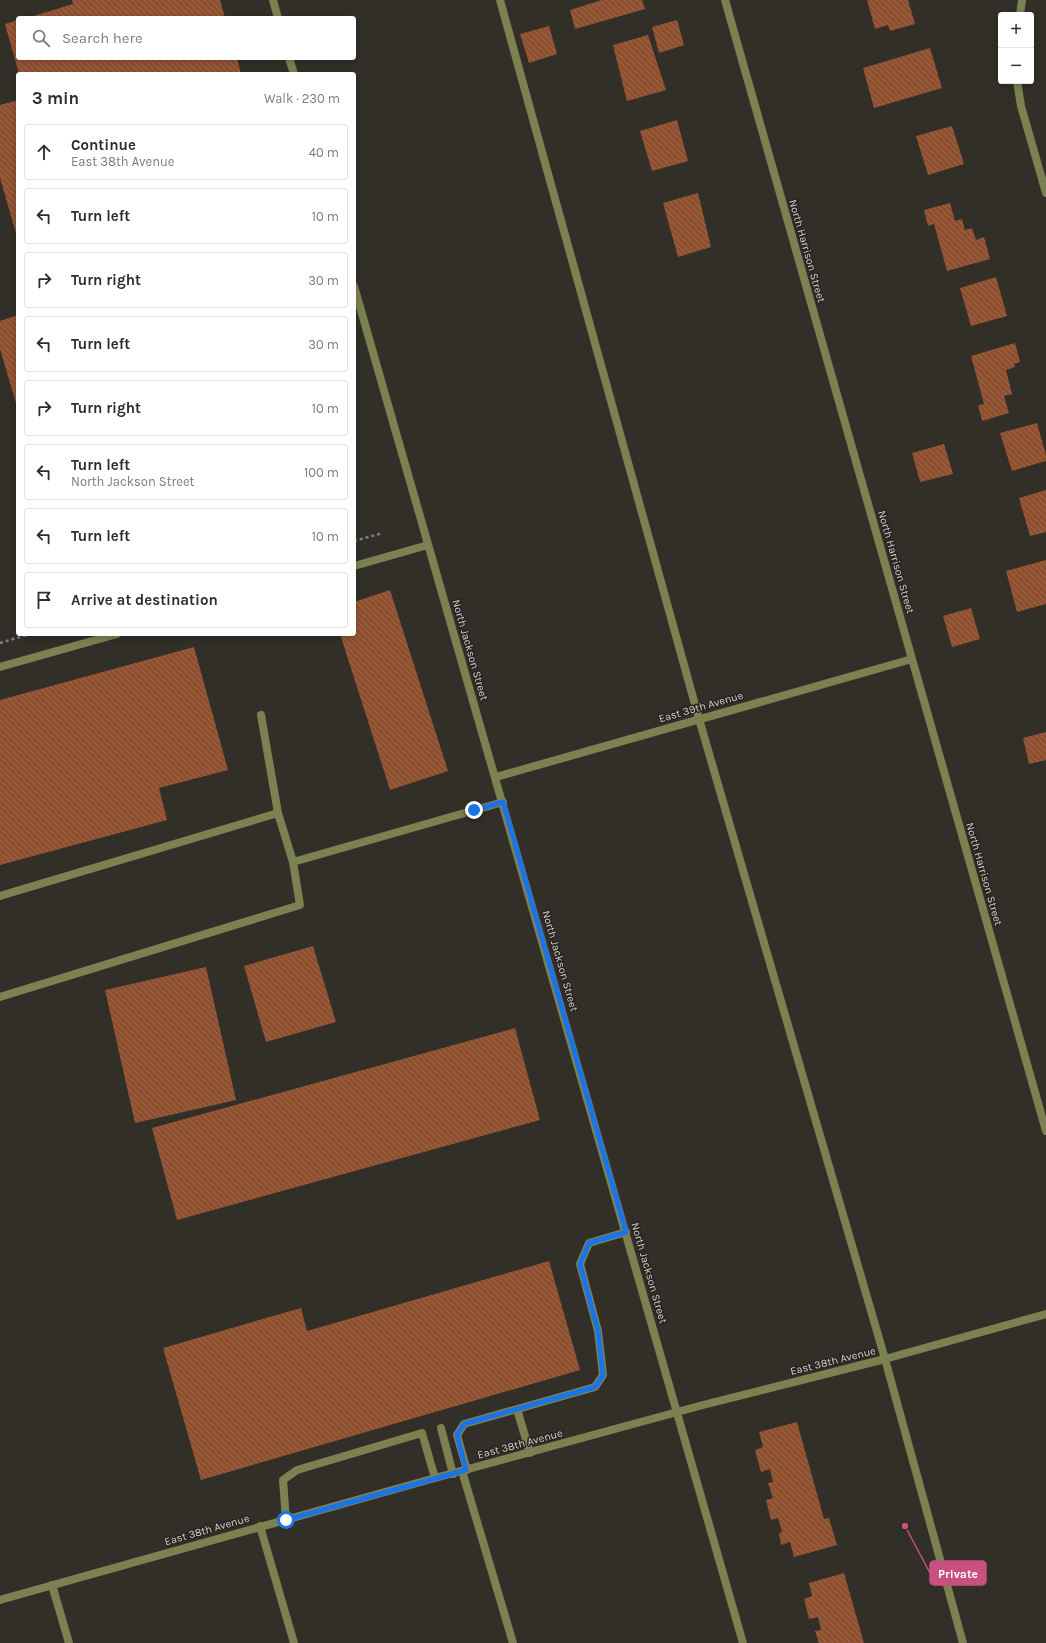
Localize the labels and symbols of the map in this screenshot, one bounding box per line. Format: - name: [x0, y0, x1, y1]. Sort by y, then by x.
- street label: North Harrison Street: [786, 198, 828, 304]
- street label: North Harrison Street: [875, 509, 917, 615]
- street label: North Jackson Street: [449, 598, 491, 702]
- street label: East 39th Avenue: [657, 689, 745, 725]
- route end: [465, 801, 483, 819]
- street label: North Harrison Street: [963, 821, 1005, 927]
- street label: North Jackson Street: [539, 909, 581, 1013]
- street label: North Jackson Street: [628, 1221, 670, 1325]
- street label: East 38th Avenue: [789, 1344, 877, 1378]
- street label: East 38th Avenue: [476, 1426, 564, 1462]
- route start: [277, 1511, 295, 1529]
- street label: East 38th Avenue: [163, 1512, 251, 1548]
- callout: Private: [930, 1561, 986, 1585]
- text: Private: [938, 1567, 978, 1581]

